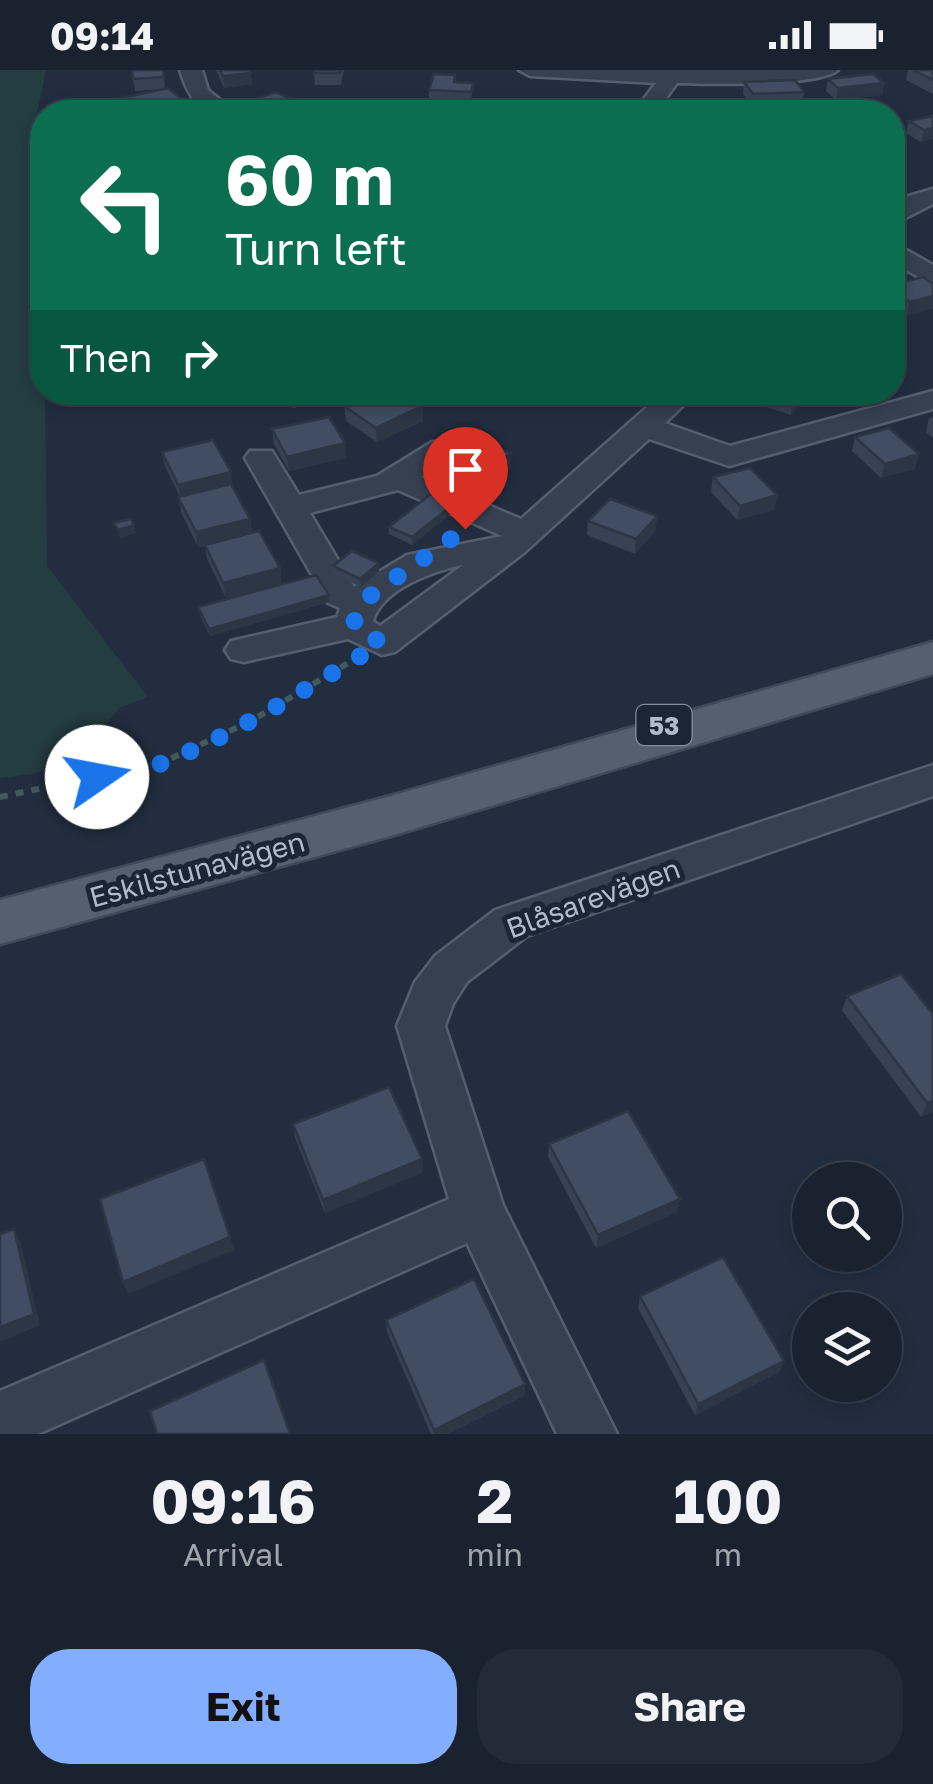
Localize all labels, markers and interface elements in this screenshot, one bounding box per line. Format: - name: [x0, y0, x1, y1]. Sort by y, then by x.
- text: 09:14: [50, 13, 154, 58]
- text: 60 m: [225, 136, 394, 220]
- icon: left: [60, 140, 190, 270]
- text: Turn left: [225, 221, 407, 275]
- icon: right: [172, 330, 227, 385]
- text: Then: [60, 335, 152, 380]
- pin: [423, 427, 508, 530]
- icon: arrive: [438, 442, 493, 497]
- road number: 53: [636, 705, 692, 745]
- position arrow: [45, 725, 149, 829]
- street label: Eskilstunavägen: [86, 824, 308, 914]
- street label: Blåsarevägen: [502, 851, 684, 945]
- map controls: [792, 1162, 902, 1402]
- button: search: [792, 1162, 902, 1272]
- button: layers: [792, 1292, 902, 1402]
- text: 09:16: [151, 1464, 316, 1536]
- text: 2: [476, 1464, 513, 1536]
- text: 100: [674, 1464, 782, 1536]
- text: Arrival: [183, 1535, 283, 1573]
- text: min: [466, 1535, 523, 1573]
- text: m: [714, 1535, 742, 1573]
- button: Exit: [30, 1649, 457, 1764]
- button: Share: [477, 1649, 903, 1764]

